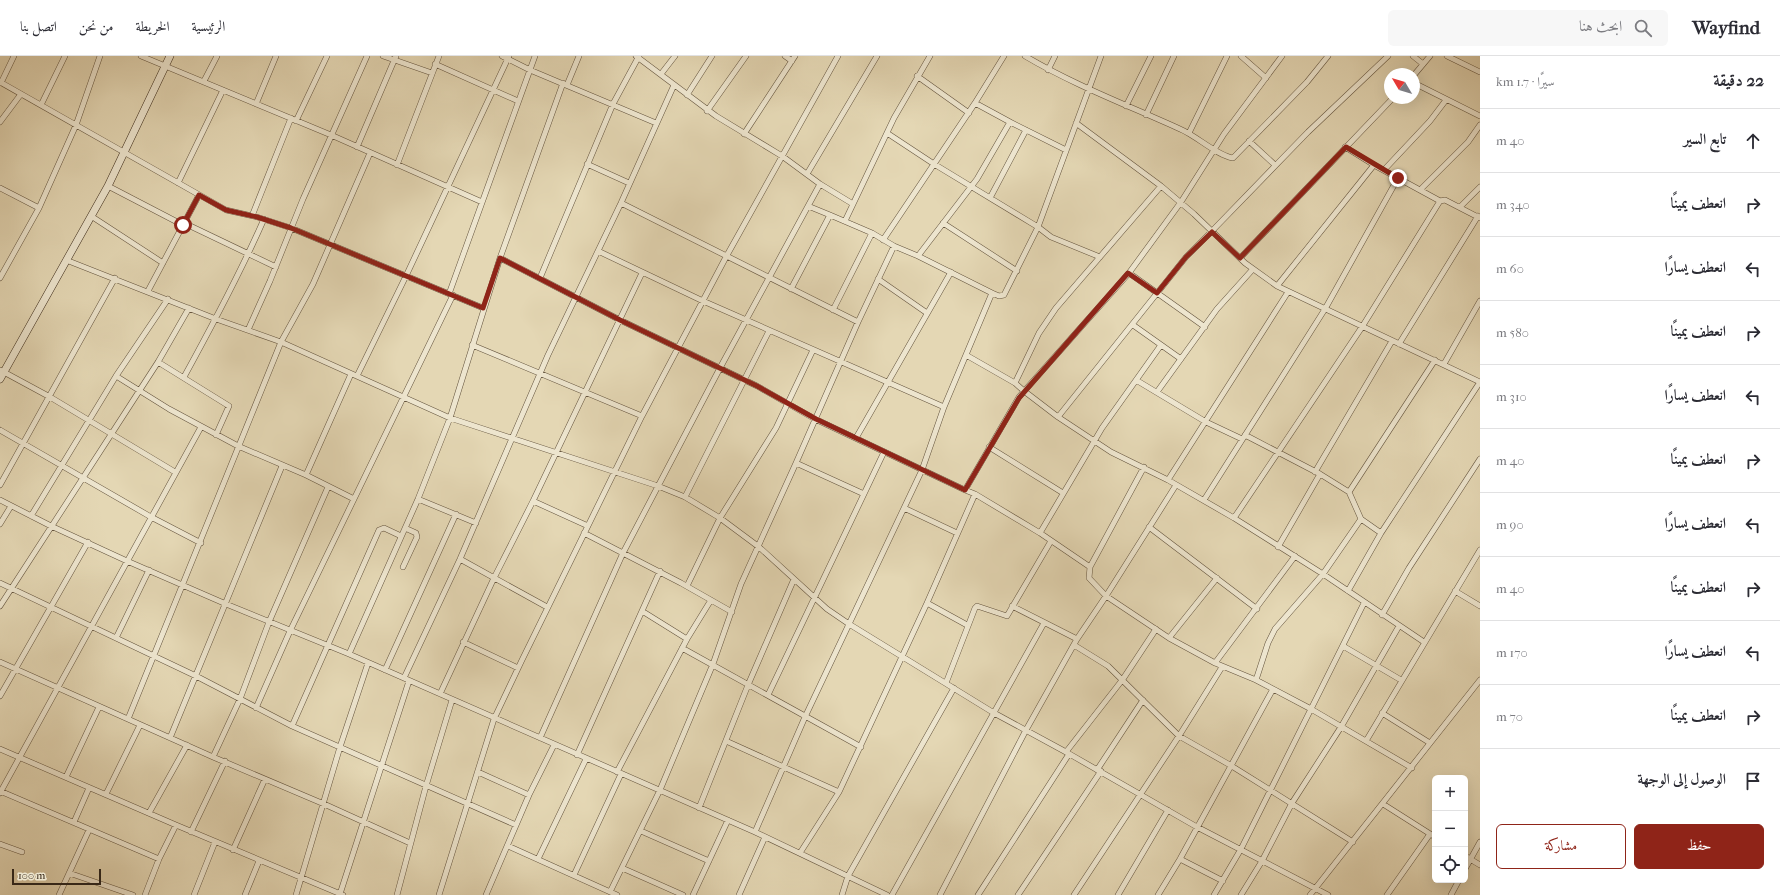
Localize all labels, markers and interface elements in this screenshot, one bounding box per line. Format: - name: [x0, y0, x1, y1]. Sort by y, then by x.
- search box: [1388, 10, 1668, 46]
- text: ابحث هنا: [1579, 17, 1622, 35]
- icon: search: [1632, 17, 1654, 39]
- text: Wayfind: [1692, 17, 1760, 39]
- text: اتصل بنا: [20, 18, 57, 35]
- text: من نحن: [79, 18, 114, 35]
- text: الخريطة: [136, 18, 170, 35]
- text: الرئيسية: [192, 18, 225, 35]
- north arrow: [1384, 68, 1420, 104]
- text: 22 دقيقة: [1713, 70, 1764, 90]
- text: سيرًا · 1.7 km: [1496, 74, 1555, 89]
- text: تابع السير: [1684, 130, 1726, 148]
- icon: ahead: [1742, 130, 1764, 152]
- text: 40 m: [1496, 133, 1524, 148]
- route end: [1389, 169, 1407, 187]
- text: انعطف يمينًا: [1671, 194, 1726, 212]
- icon: right: [1742, 194, 1764, 216]
- text: 340 m: [1496, 197, 1530, 212]
- route start: [174, 216, 192, 234]
- text: انعطف يسارًا: [1665, 258, 1726, 276]
- icon: left: [1742, 258, 1764, 280]
- text: 60 m: [1496, 261, 1524, 276]
- text: انعطف يمينًا: [1671, 322, 1726, 340]
- icon: right: [1742, 322, 1764, 344]
- text: 580 m: [1496, 325, 1529, 340]
- text: انعطف يسارًا: [1665, 386, 1726, 404]
- icon: left: [1742, 386, 1764, 408]
- text: 310 m: [1496, 389, 1527, 404]
- text: انعطف يمينًا: [1671, 450, 1726, 468]
- icon: right: [1742, 450, 1764, 472]
- text: 40 m: [1496, 453, 1524, 468]
- text: انعطف يسارًا: [1665, 514, 1726, 532]
- icon: left: [1742, 514, 1764, 536]
- text: 90 m: [1496, 517, 1524, 532]
- text: انعطف يمينًا: [1671, 578, 1726, 596]
- icon: right: [1742, 578, 1764, 600]
- text: 40 m: [1496, 581, 1524, 596]
- text: انعطف يسارًا: [1665, 642, 1726, 660]
- icon: left: [1742, 642, 1764, 664]
- text: 170 m: [1496, 645, 1528, 660]
- text: انعطف يمينًا: [1671, 706, 1726, 724]
- icon: right: [1742, 706, 1764, 728]
- text: 70 m: [1496, 709, 1523, 724]
- text: الوصول إلى الوجهة: [1637, 770, 1726, 788]
- icon: arrive: [1742, 770, 1764, 792]
- map controls: [1432, 775, 1468, 883]
- button: +: [1432, 775, 1468, 811]
- button: −: [1432, 811, 1468, 847]
- button: مشاركة: [1496, 824, 1626, 869]
- button: حفظ: [1634, 824, 1764, 869]
- button: locate: [1432, 847, 1468, 883]
- scale bar: [12, 867, 101, 886]
- text: 100 m: [18, 869, 46, 882]

